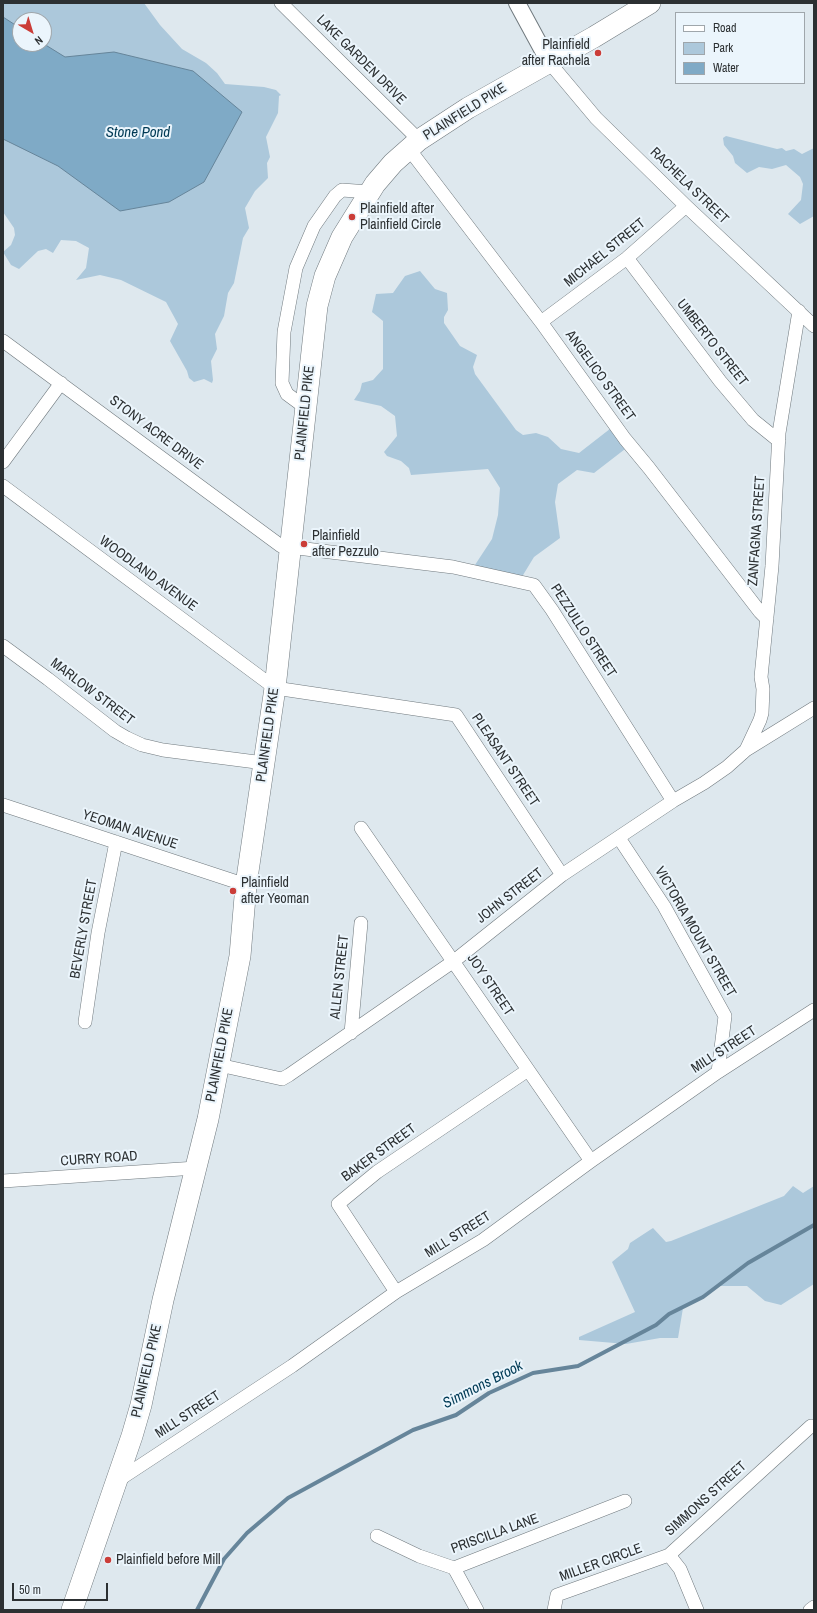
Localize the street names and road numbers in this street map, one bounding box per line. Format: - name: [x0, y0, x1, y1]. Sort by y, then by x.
- street label: LAKE GARDEN DRIVE: [313, 12, 409, 108]
- street label: PLAINFIELD PIKE: [420, 80, 510, 144]
- street label: RACHELA STREET: [646, 144, 732, 228]
- street label: MICHAEL STREET: [561, 215, 649, 291]
- street label: UMBERTO STREET: [673, 296, 751, 390]
- street label: ANGELICO STREET: [562, 327, 638, 425]
- street label: PLAINFIELD PIKE: [292, 365, 318, 461]
- street label: STONY ACRE DRIVE: [106, 392, 206, 474]
- street label: ZANFAGNA STREET: [745, 475, 769, 587]
- street label: WOODLAND AVENUE: [96, 533, 200, 615]
- street label: PEZZULLO STREET: [547, 581, 619, 681]
- street label: MARLOW STREET: [47, 655, 137, 729]
- street label: PLAINFIELD PIKE: [253, 687, 283, 783]
- street label: PLEASANT STREET: [468, 710, 542, 810]
- street label: YEOMAN AVENUE: [80, 807, 180, 853]
- street label: VICTORIA MOUNT STREET: [651, 864, 739, 1000]
- street label: JOHN STREET: [473, 865, 547, 927]
- street label: BEVERLY STREET: [67, 878, 101, 980]
- street label: ALLEN STREET: [327, 934, 353, 1020]
- street label: JOY STREET: [463, 951, 517, 1019]
- street label: PLAINFIELD PIKE: [203, 1007, 237, 1103]
- street label: MILL STREET: [688, 1023, 760, 1077]
- street label: BAKER STREET: [339, 1121, 419, 1185]
- street label: CURRY ROAD: [60, 1148, 138, 1170]
- street label: MILL STREET: [422, 1208, 494, 1262]
- street label: PLAINFIELD PIKE: [128, 1323, 166, 1419]
- street label: MILL STREET: [152, 1388, 224, 1442]
- street label: SIMMONS STREET: [662, 1458, 750, 1540]
- street label: PRISCILLA LANE: [449, 1510, 541, 1558]
- street label: MILLER CIRCLE: [557, 1540, 645, 1586]

